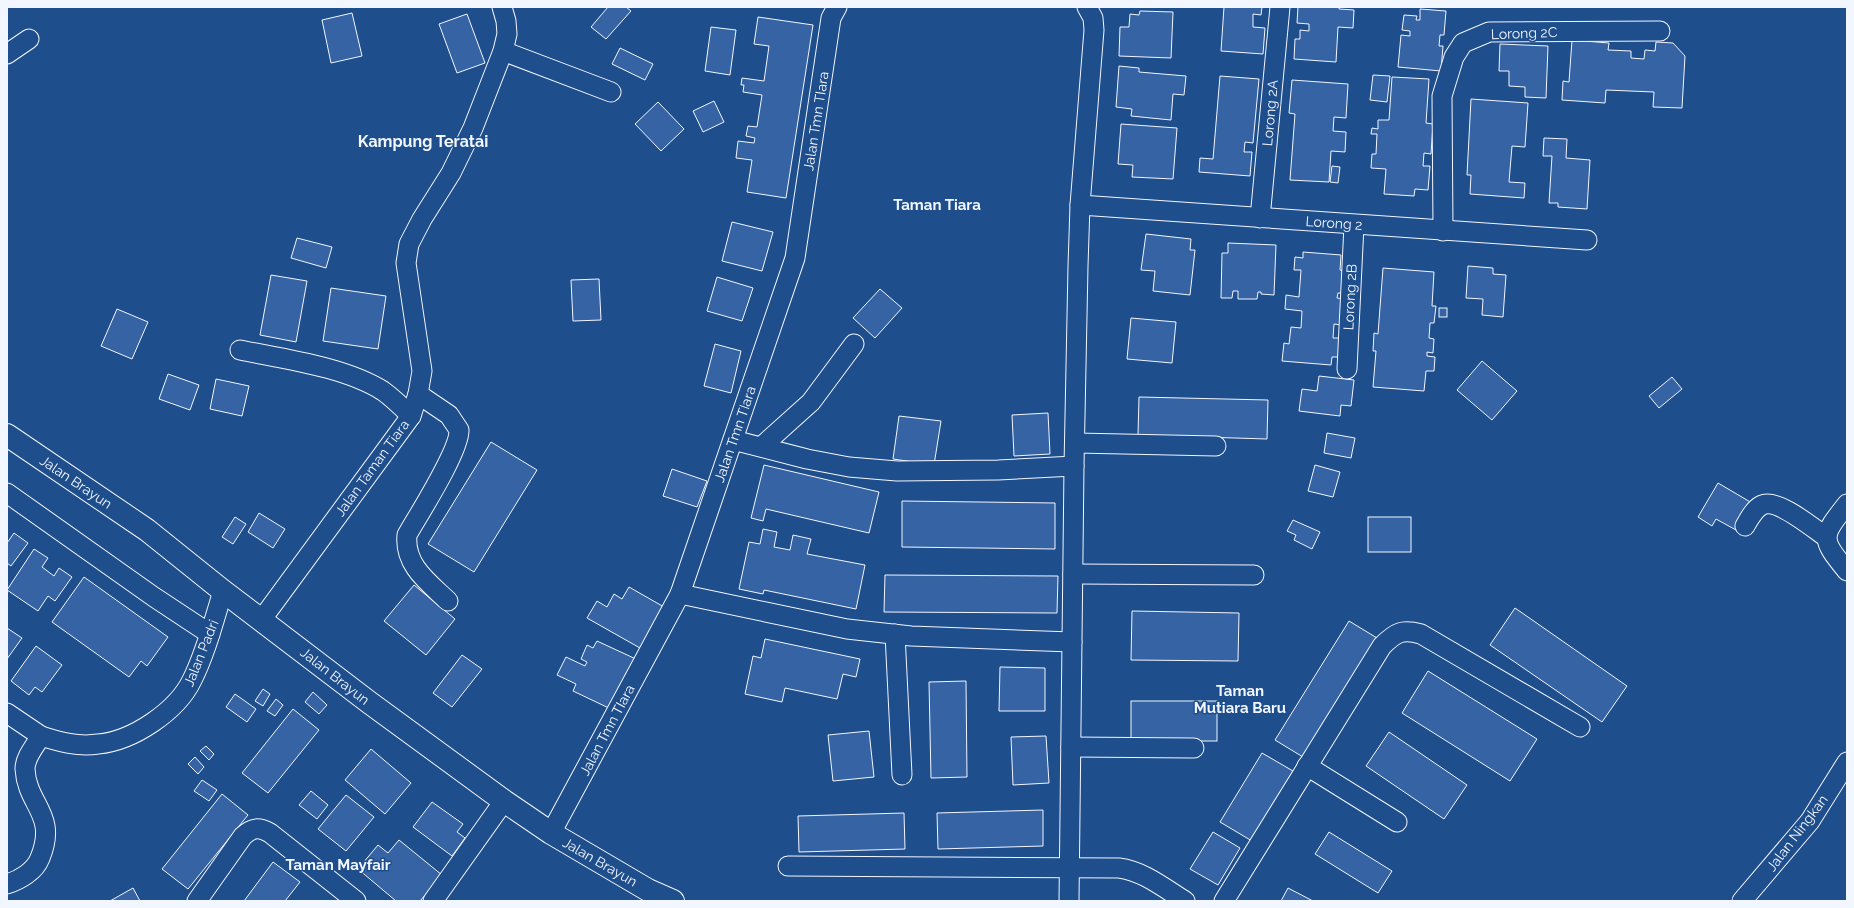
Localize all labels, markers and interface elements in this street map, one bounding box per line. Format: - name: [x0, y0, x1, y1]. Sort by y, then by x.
- street label: Lorong 2C: [1490, 24, 1558, 42]
- street label: Jalan Tmn TIara: [800, 70, 832, 172]
- street label: Lorong 2A: [1259, 79, 1281, 147]
- district label: Kampung Teratai: [358, 132, 488, 151]
- district label: Taman Tiara: [893, 196, 981, 214]
- street label: Lorong 2: [1305, 213, 1363, 233]
- street label: Lorong 2B: [1340, 263, 1360, 331]
- street label: Jalan Tmn TIara: [711, 384, 759, 484]
- street label: Jalan Taman Tiara: [332, 417, 412, 519]
- street label: Jalan Brayun: [37, 452, 115, 512]
- street label: Jalan Padri: [180, 617, 222, 689]
- street label: Jalan Brayun: [297, 644, 373, 708]
- street label: Jalan Tmn TIara: [576, 682, 638, 778]
- district label: Taman Mutiara Baru: [1194, 682, 1286, 717]
- street label: Jalan Ningkan: [1763, 792, 1831, 874]
- street label: Jalan Brayun: [560, 834, 640, 890]
- district label: Taman Mayfair: [285, 856, 391, 874]

